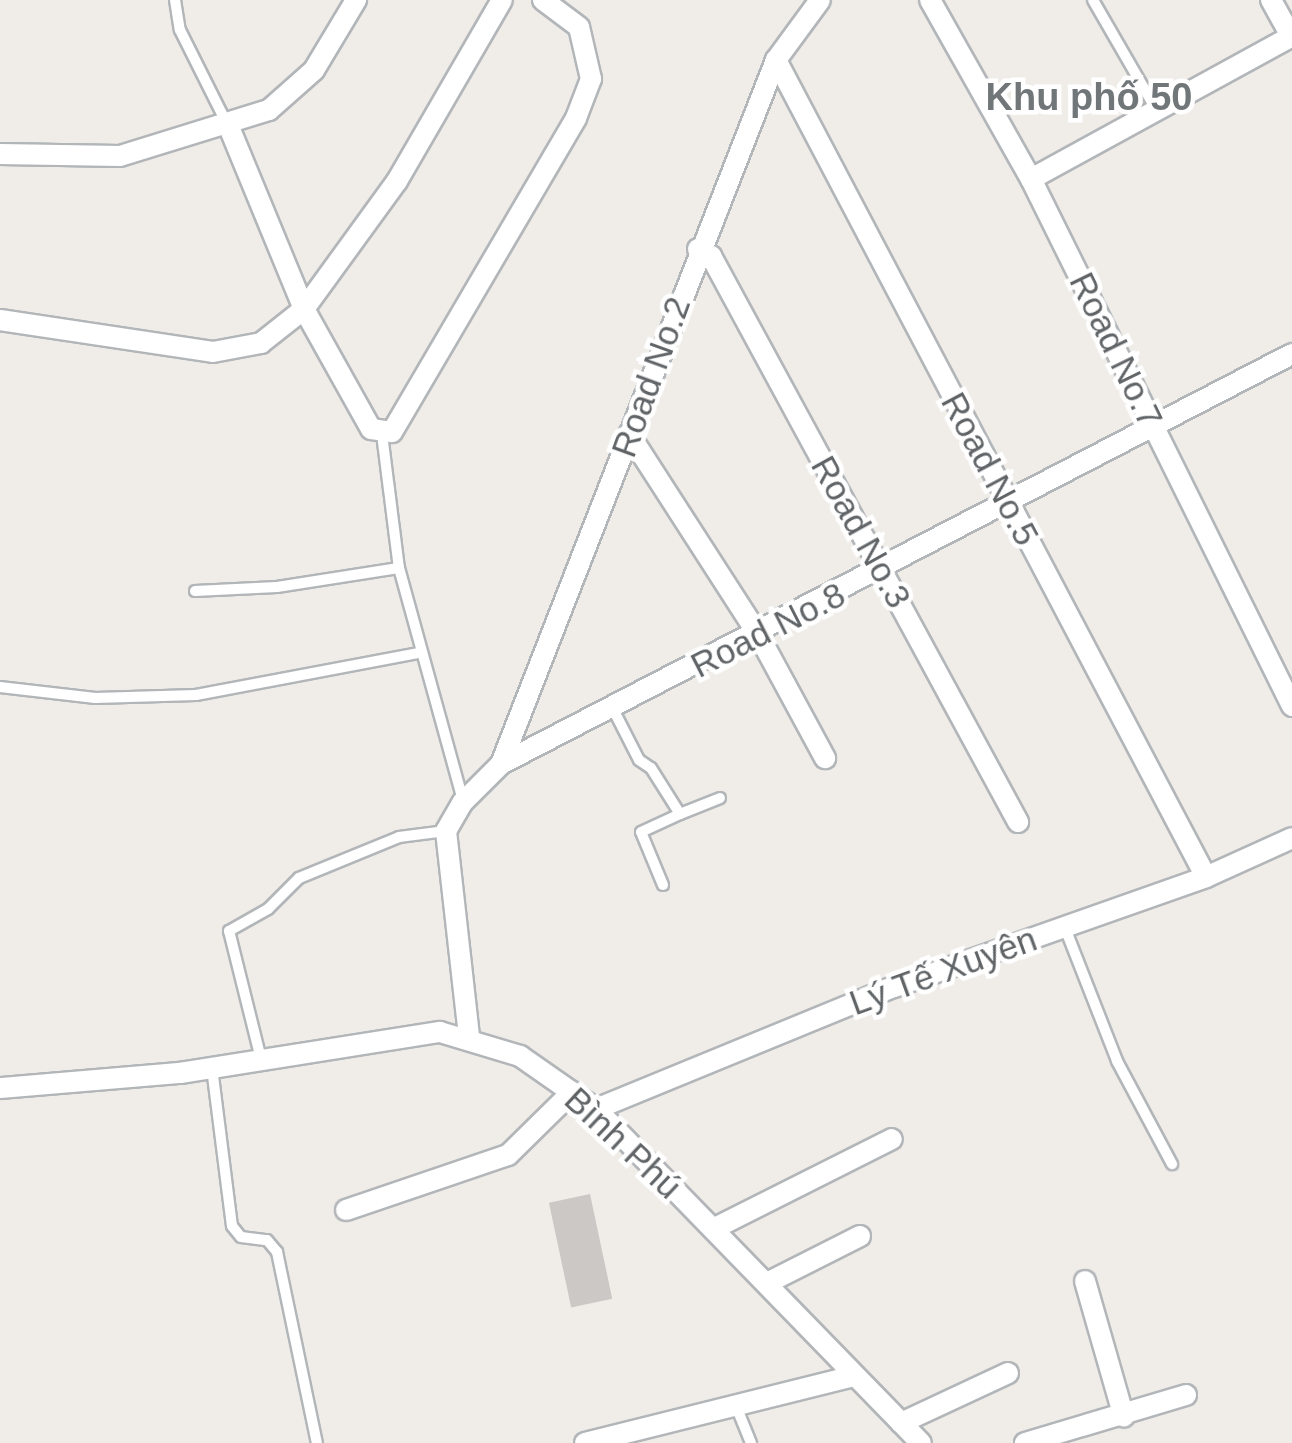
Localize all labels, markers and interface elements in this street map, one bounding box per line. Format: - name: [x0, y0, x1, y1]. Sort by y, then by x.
- district label: Khu phố 50: [986, 75, 1192, 121]
- street label: Road No.7: [1060, 266, 1172, 434]
- street label: Road No.2: [603, 291, 699, 463]
- street label: Road No.5: [932, 385, 1048, 553]
- street label: Road No.3: [802, 449, 920, 615]
- street label: Road No.8: [684, 573, 852, 687]
- street label: Lý Tế Xuyên: [843, 918, 1043, 1024]
- street label: Bình Phú: [556, 1079, 690, 1207]

